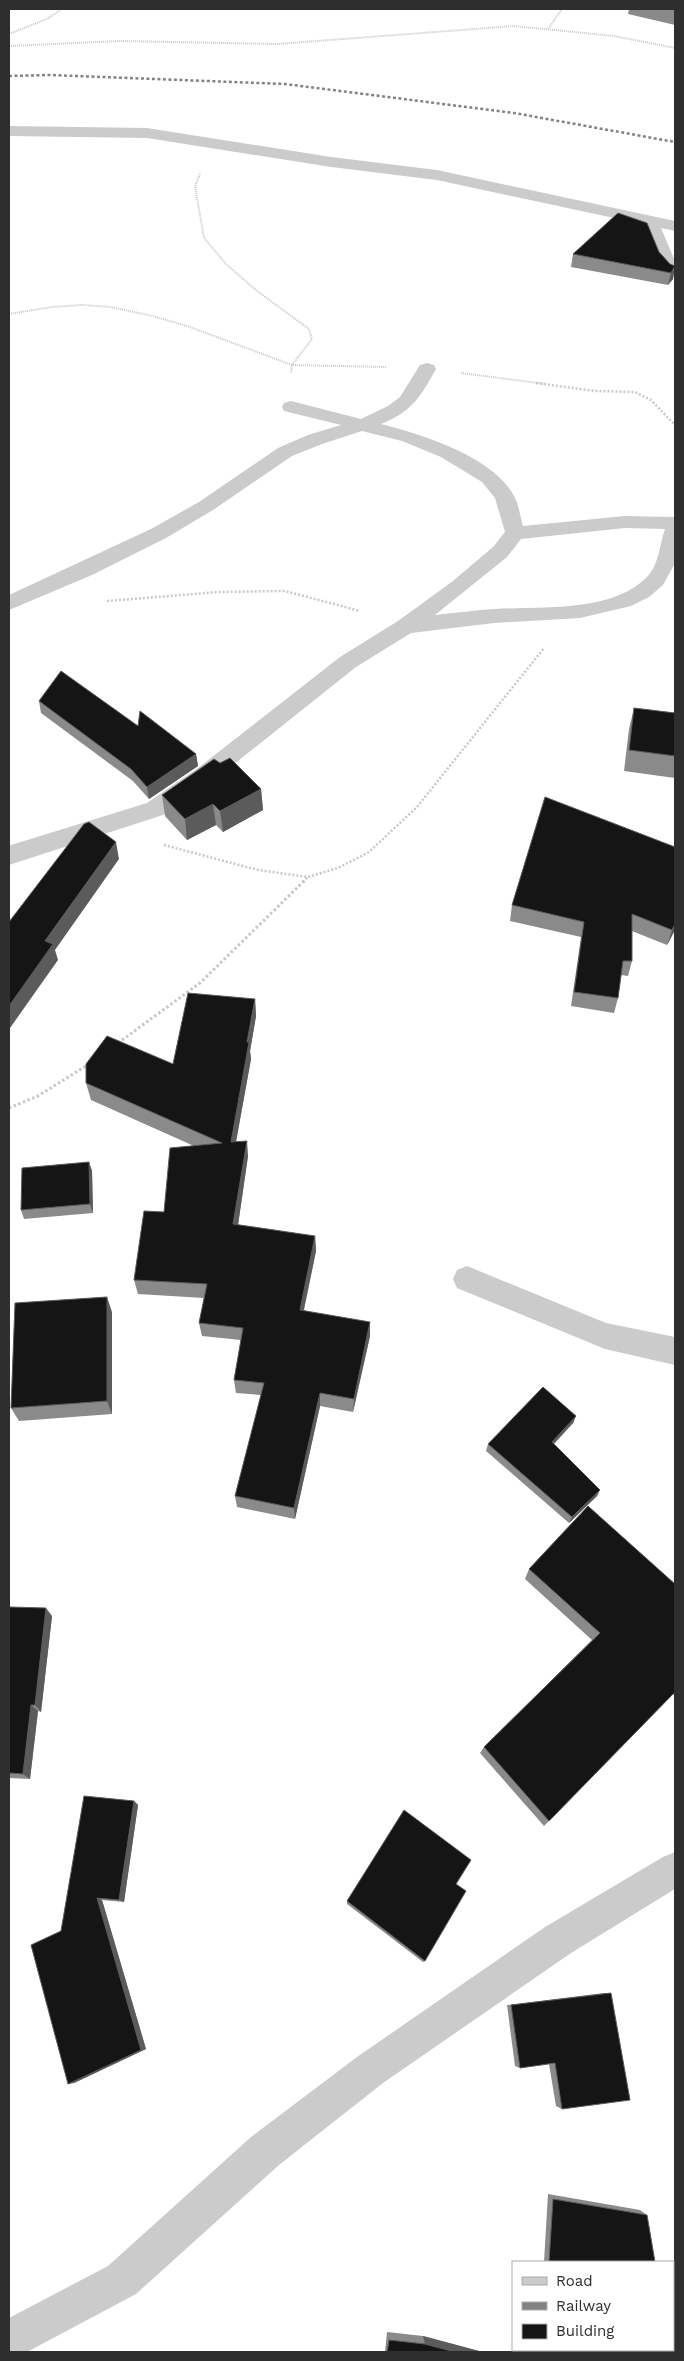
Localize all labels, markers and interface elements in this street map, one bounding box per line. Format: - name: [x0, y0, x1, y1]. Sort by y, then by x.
- legend: [512, 2261, 674, 2351]
- text: Road: [556, 2272, 593, 2290]
- text: Railway: [556, 2297, 611, 2315]
- text: Building: [556, 2322, 614, 2340]

